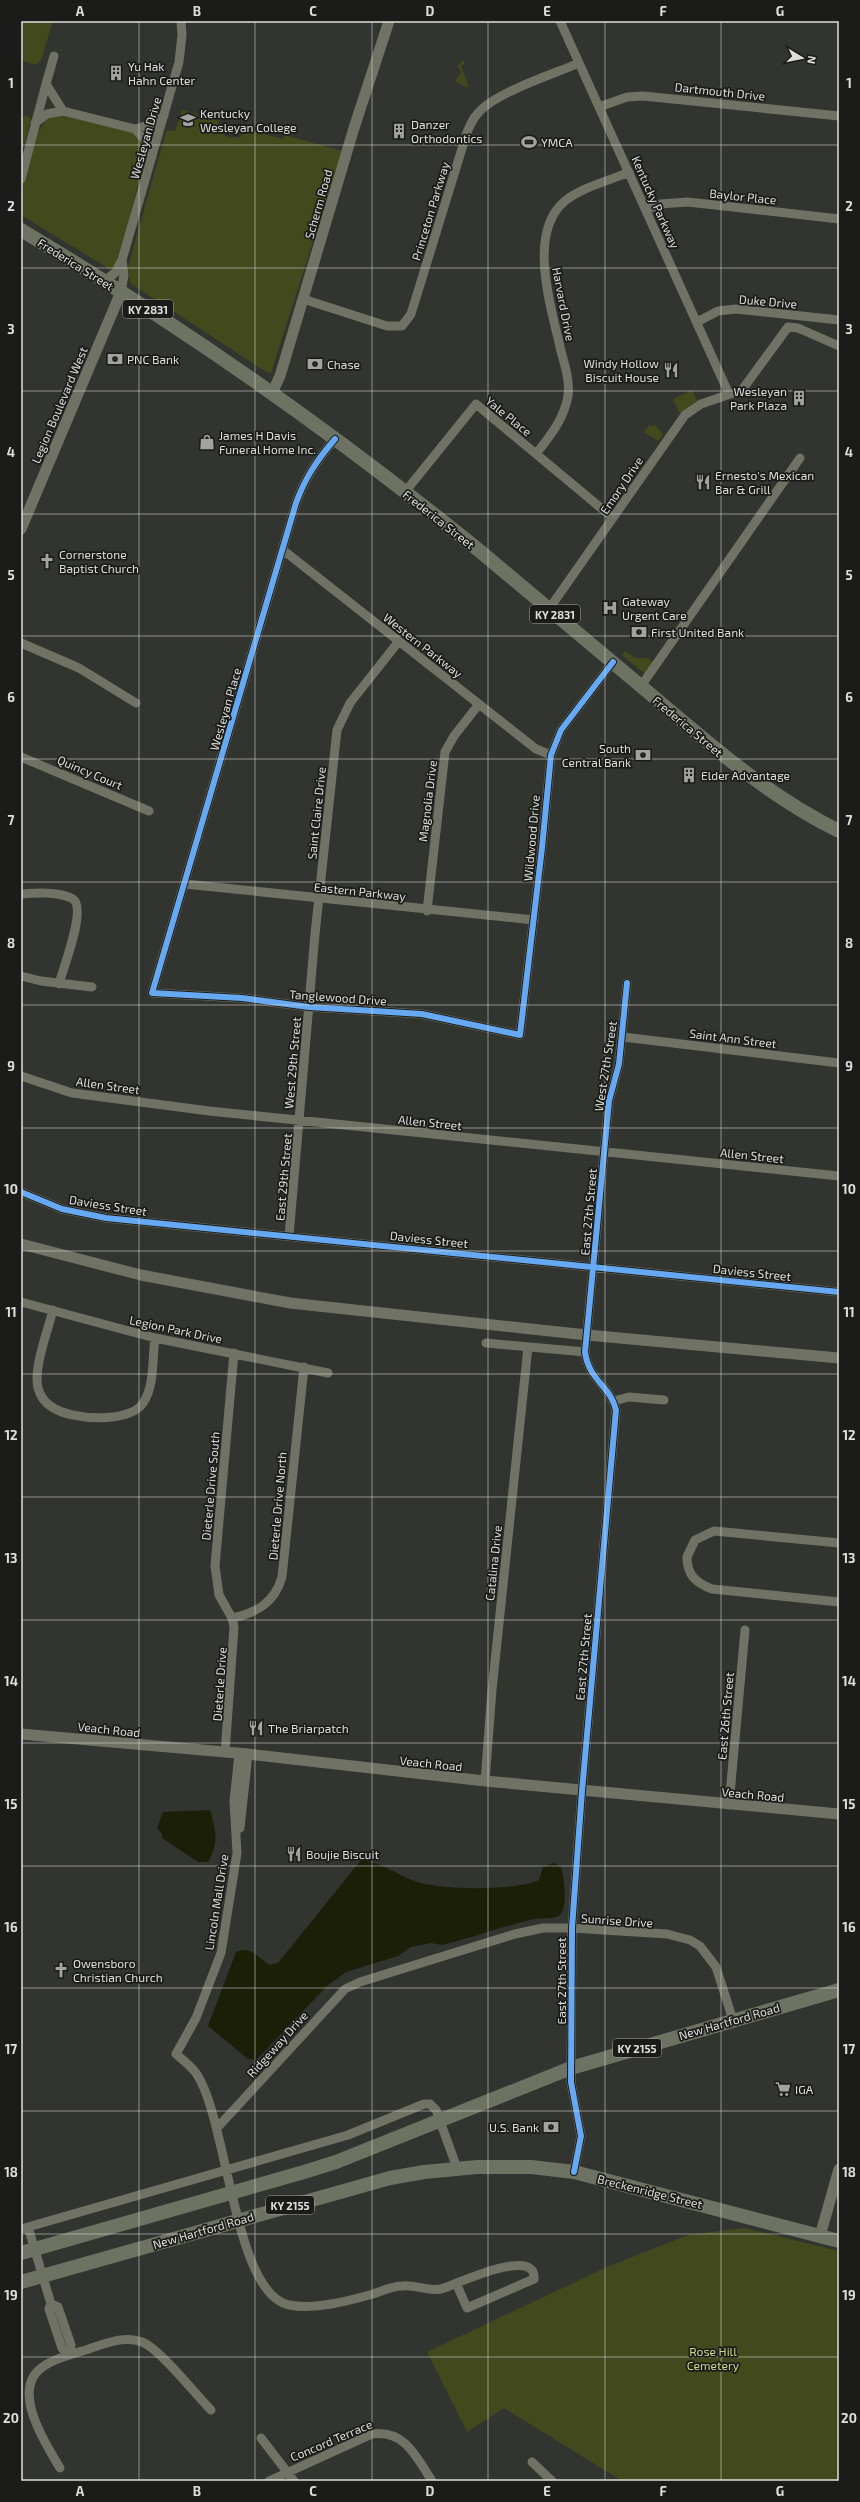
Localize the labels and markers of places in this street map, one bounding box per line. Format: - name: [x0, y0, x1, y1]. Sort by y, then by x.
- place label: Yu Hak Hahn Center: [128, 59, 195, 87]
- building icon: Yu Hak Hahn Center: [107, 64, 125, 82]
- place label: Kentucky Wesleyan College: [200, 106, 297, 134]
- school or university icon: Kentucky Wesleyan College: [179, 111, 197, 129]
- place label: Danzer Orthodontics: [411, 117, 482, 145]
- building icon: Danzer Orthodontics: [390, 122, 408, 140]
- sports icon: YMCA: [520, 133, 538, 151]
- place label: YMCA: [541, 135, 573, 149]
- bank icon: PNC Bank: [106, 350, 124, 368]
- place label: PNC Bank: [127, 352, 179, 366]
- bank icon: Chase: [306, 355, 324, 373]
- place label: Windy Hollow Biscuit House: [583, 356, 659, 384]
- place label: Chase: [327, 357, 360, 371]
- restaurant icon: Windy Hollow Biscuit House: [662, 361, 680, 379]
- place label: Wesleyan Park Plaza: [730, 384, 787, 412]
- building icon: Wesleyan Park Plaza: [790, 389, 808, 407]
- place label: James H Davis Funeral Home Inc.: [219, 428, 316, 456]
- shop icon: James H Davis Funeral Home Inc.: [198, 433, 216, 451]
- place label: Ernesto's Mexican Bar & Grill: [715, 468, 814, 496]
- restaurant icon: Ernesto's Mexican Bar & Grill: [694, 473, 712, 491]
- place label: Cornerstone Baptist Church: [59, 547, 139, 575]
- church icon: Cornerstone Baptist Church: [38, 552, 56, 570]
- place label: Gateway Urgent Care: [622, 594, 687, 622]
- hospital icon: Gateway Urgent Care: [601, 599, 619, 617]
- bank icon: First United Bank: [630, 623, 648, 641]
- place label: First United Bank: [651, 625, 744, 639]
- place label: South Central Bank: [562, 741, 631, 769]
- bank icon: South Central Bank: [634, 746, 652, 764]
- building icon: Elder Advantage: [680, 766, 698, 784]
- place label: Elder Advantage: [701, 768, 790, 782]
- restaurant icon: The Briarpatch: [247, 1719, 265, 1737]
- place label: The Briarpatch: [268, 1721, 349, 1735]
- restaurant icon: Boujie Biscuit: [285, 1845, 303, 1863]
- place label: Boujie Biscuit: [306, 1847, 379, 1862]
- place label: Owensboro Christian Church: [73, 1956, 163, 1984]
- church icon: Owensboro Christian Church: [52, 1961, 70, 1979]
- supermarket icon: IGA: [774, 2080, 792, 2098]
- place label: IGA: [795, 2082, 814, 2096]
- bank icon: U.S. Bank: [542, 2118, 560, 2136]
- place label: U.S. Bank: [489, 2120, 539, 2134]

